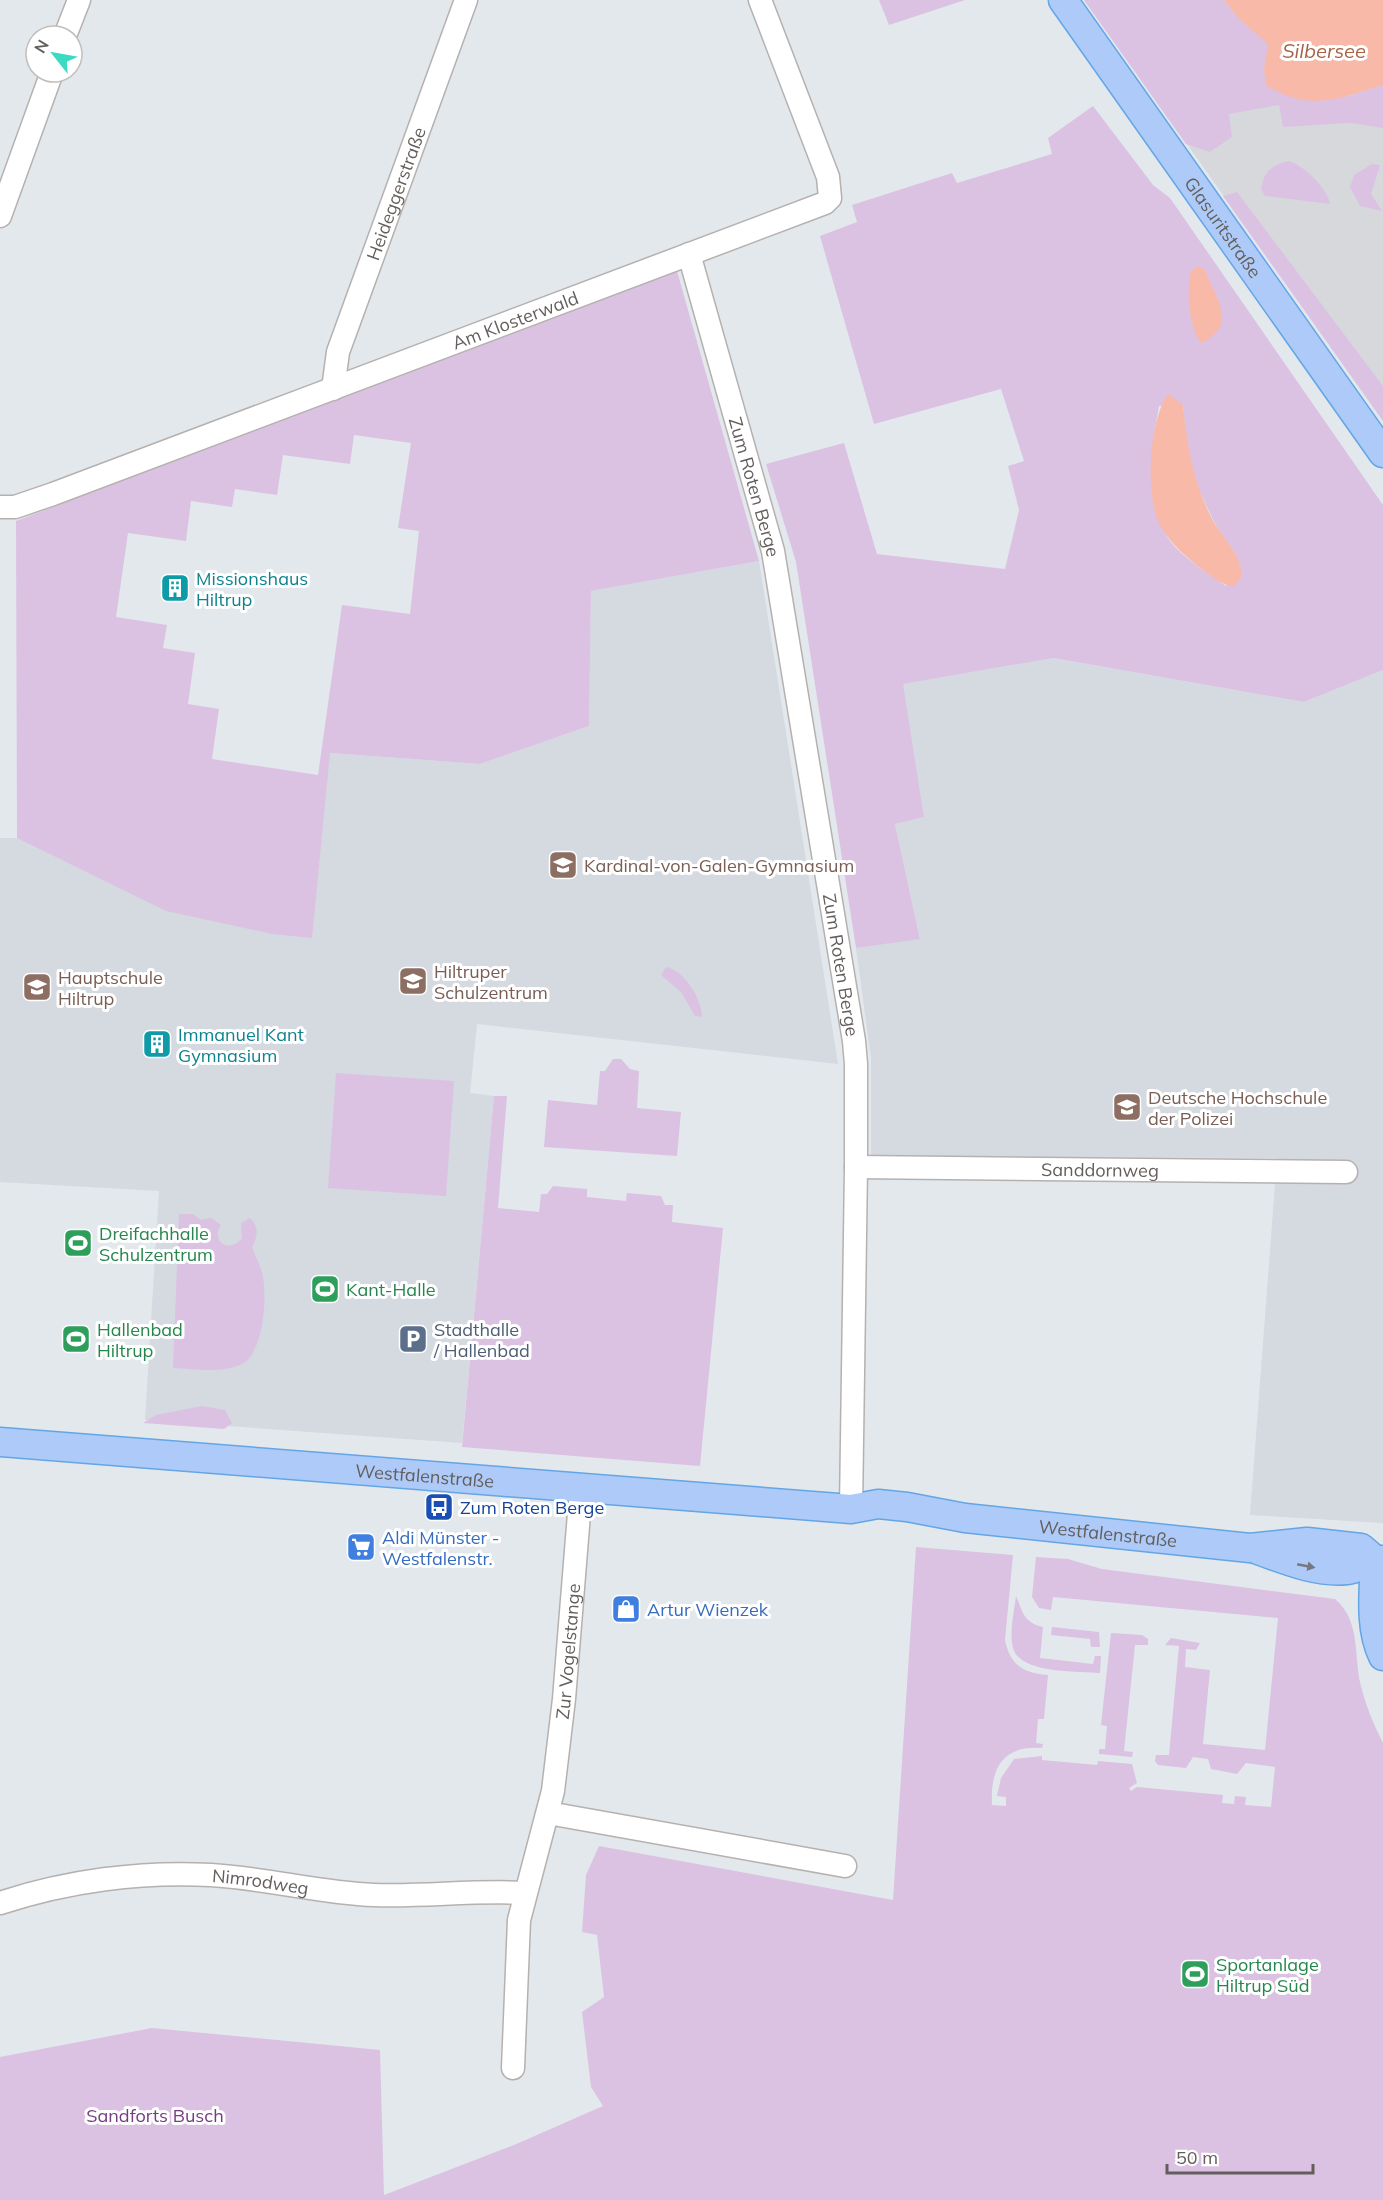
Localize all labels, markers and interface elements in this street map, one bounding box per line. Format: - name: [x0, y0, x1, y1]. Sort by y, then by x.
- north arrow: [24, 24, 84, 84]
- text: N: [29, 36, 53, 57]
- water label: Silbersee: [1282, 38, 1366, 63]
- street label: Heideggerstraße: [361, 124, 430, 263]
- street label: Glasuritstraße: [1180, 172, 1267, 282]
- street label: Am Klosterwald: [449, 286, 581, 354]
- street label: Zum Roten Berge: [724, 414, 785, 558]
- place label: Missionshaus Hiltrup: [196, 567, 308, 611]
- building icon: Missionshaus Hiltrup: [159, 572, 191, 604]
- school or university icon: Kardinal-von-Galen-Gymnasium: [547, 849, 579, 881]
- place label: Kardinal-von-Galen-Gymnasium: [584, 854, 854, 877]
- street label: Zum Roten Berge: [818, 892, 865, 1038]
- place label: Hiltruper Schulzentrum: [434, 960, 548, 1004]
- school or university icon: Hiltruper Schulzentrum: [397, 965, 429, 997]
- place label: Hauptschule Hiltrup: [58, 966, 163, 1010]
- school or university icon: Hauptschule Hiltrup: [21, 971, 53, 1003]
- place label: Immanuel Kant Gymnasium: [178, 1023, 304, 1067]
- building icon: Immanuel Kant Gymnasium: [141, 1028, 173, 1060]
- place label: Deutsche Hochschule der Polizei: [1148, 1086, 1327, 1130]
- school or university icon: Deutsche Hochschule der Polizei: [1111, 1091, 1143, 1123]
- street label: Sanddornweg: [1041, 1157, 1159, 1182]
- place label: Dreifachhalle Schulzentrum: [99, 1222, 213, 1266]
- sports icon: Dreifachhalle Schulzentrum: [62, 1227, 94, 1259]
- sports icon: Kant-Halle: [309, 1273, 341, 1305]
- place label: Kant-Halle: [346, 1278, 436, 1301]
- place label: Hallenbad Hiltrup: [97, 1318, 183, 1362]
- place label: Stadthalle / Hallenbad: [433, 1318, 530, 1362]
- sports icon: Hallenbad Hiltrup: [60, 1323, 92, 1355]
- parking icon: Stadthalle / Hallenbad: [397, 1323, 429, 1355]
- street label: Westfalenstraße: [354, 1459, 495, 1492]
- bus stop icon: Zum Roten Berge: [423, 1491, 455, 1523]
- place label: Zum Roten Berge: [460, 1496, 604, 1519]
- street label: Westfalenstraße: [1038, 1514, 1178, 1552]
- place label: Aldi Münster - Westfalenstr.: [382, 1526, 499, 1570]
- supermarket icon: Aldi Münster - Westfalenstr.: [345, 1531, 377, 1563]
- one-way arrow: [1296, 1562, 1315, 1571]
- street label: Zur Vogelstange: [550, 1583, 585, 1720]
- shop icon: Artur Wienzek: [610, 1593, 642, 1625]
- place label: Artur Wienzek: [647, 1598, 769, 1621]
- street label: Nimrodweg: [211, 1864, 310, 1899]
- place label: Sportanlage Hiltrup Süd: [1216, 1953, 1319, 1997]
- sports icon: Sportanlage Hiltrup Süd: [1179, 1958, 1211, 1990]
- park label: Sandforts Busch: [86, 2104, 224, 2127]
- scale bar: [1167, 2137, 1312, 2175]
- text: 50 m: [1176, 2146, 1218, 2169]

